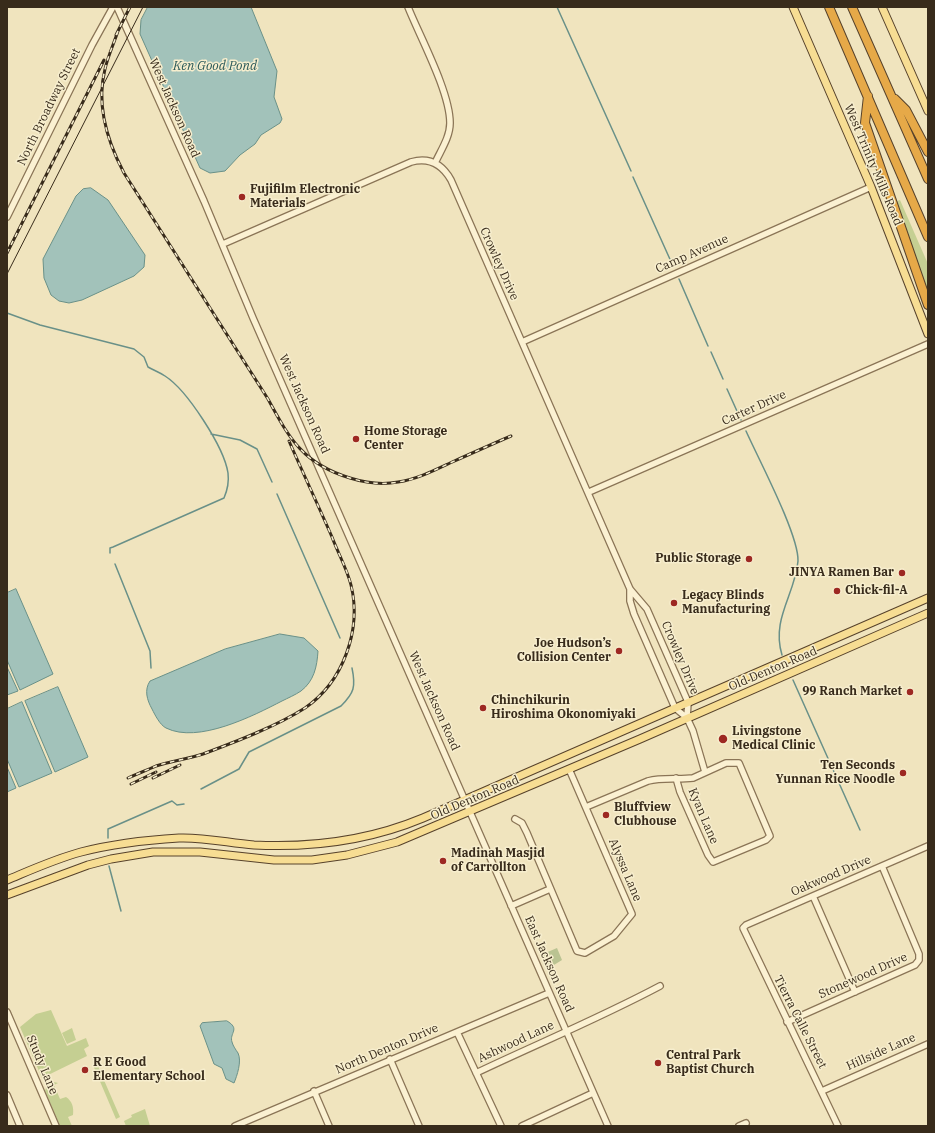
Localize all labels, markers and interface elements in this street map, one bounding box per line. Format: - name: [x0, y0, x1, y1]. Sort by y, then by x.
- street label: North Broadway Street: [14, 46, 84, 168]
- street label: West Jackson Road: [146, 56, 202, 160]
- water label: Ken Good Pond: [173, 58, 257, 74]
- street label: West Trinity Mills Road: [841, 102, 905, 228]
- place label: Fujifilm Electronic Materials: [250, 183, 360, 211]
- marker: Fujifilm Electronic Materials: [237, 192, 247, 202]
- street label: Crowley Drive: [476, 225, 522, 303]
- street label: Camp Avenue: [653, 232, 731, 276]
- street label: West Jackson Road: [276, 352, 332, 456]
- street label: Carter Drive: [720, 387, 788, 429]
- place label: Home Storage Center: [364, 425, 447, 453]
- marker: Home Storage Center: [351, 434, 361, 444]
- place label: Public Storage: [655, 552, 741, 566]
- marker: Public Storage: [744, 554, 754, 564]
- place label: JINYA Ramen Bar: [789, 566, 894, 580]
- marker: JINYA Ramen Bar: [897, 568, 907, 578]
- place label: Chick-fil-A: [845, 584, 908, 598]
- marker: Chick-fil-A: [832, 586, 842, 596]
- place label: Legacy Blinds Manufacturing: [682, 589, 770, 617]
- marker: Legacy Blinds Manufacturing: [669, 598, 679, 608]
- street label: Crowley Drive: [658, 619, 702, 697]
- place label: Joe Hudson’s Collision Center: [517, 637, 611, 665]
- street label: Old Denton Road: [726, 644, 820, 694]
- marker: Joe Hudson’s Collision Center: [614, 646, 624, 656]
- street label: West Jackson Road: [406, 649, 462, 753]
- place label: 99 Ranch Market: [802, 685, 902, 699]
- marker: 99 Ranch Market: [905, 687, 915, 697]
- place label: Chinchikurin Hiroshima Okonomiyaki: [491, 694, 636, 722]
- marker: Chinchikurin Hiroshima Okonomiyaki: [478, 703, 488, 713]
- place label: Livingstone Medical Clinic: [732, 725, 815, 753]
- marker: Livingstone Medical Clinic: [717, 733, 729, 745]
- place label: Ten Seconds Yunnan Rice Noodle: [775, 759, 895, 787]
- marker: Ten Seconds Yunnan Rice Noodle: [898, 768, 908, 778]
- street label: Old Denton Road: [428, 773, 522, 823]
- street label: Kyan Lane: [685, 786, 721, 846]
- place label: Bluffview Clubhouse: [614, 801, 677, 829]
- marker: Bluffview Clubhouse: [601, 810, 611, 820]
- street label: Alyssa Lane: [605, 836, 645, 904]
- place label: Madinah Masjid of Carrollton: [451, 847, 545, 875]
- street label: Oakwood Drive: [789, 853, 873, 899]
- marker: Madinah Masjid of Carrollton: [438, 856, 448, 866]
- street label: East Jackson Road: [521, 914, 577, 1014]
- street label: Stonewood Drive: [816, 950, 910, 1002]
- street label: Tierra Calle Street: [770, 973, 830, 1071]
- street label: Ashwood Lane: [476, 1018, 556, 1066]
- street label: North Denton Drive: [333, 1021, 441, 1077]
- street label: Hillside Lane: [844, 1030, 918, 1074]
- street label: Study Lane: [23, 1033, 61, 1097]
- place label: Central Park Baptist Church: [666, 1049, 754, 1077]
- place label: R E Good Elementary School: [93, 1056, 205, 1084]
- marker: Central Park Baptist Church: [653, 1058, 663, 1068]
- marker: R E Good Elementary School: [80, 1065, 90, 1075]

